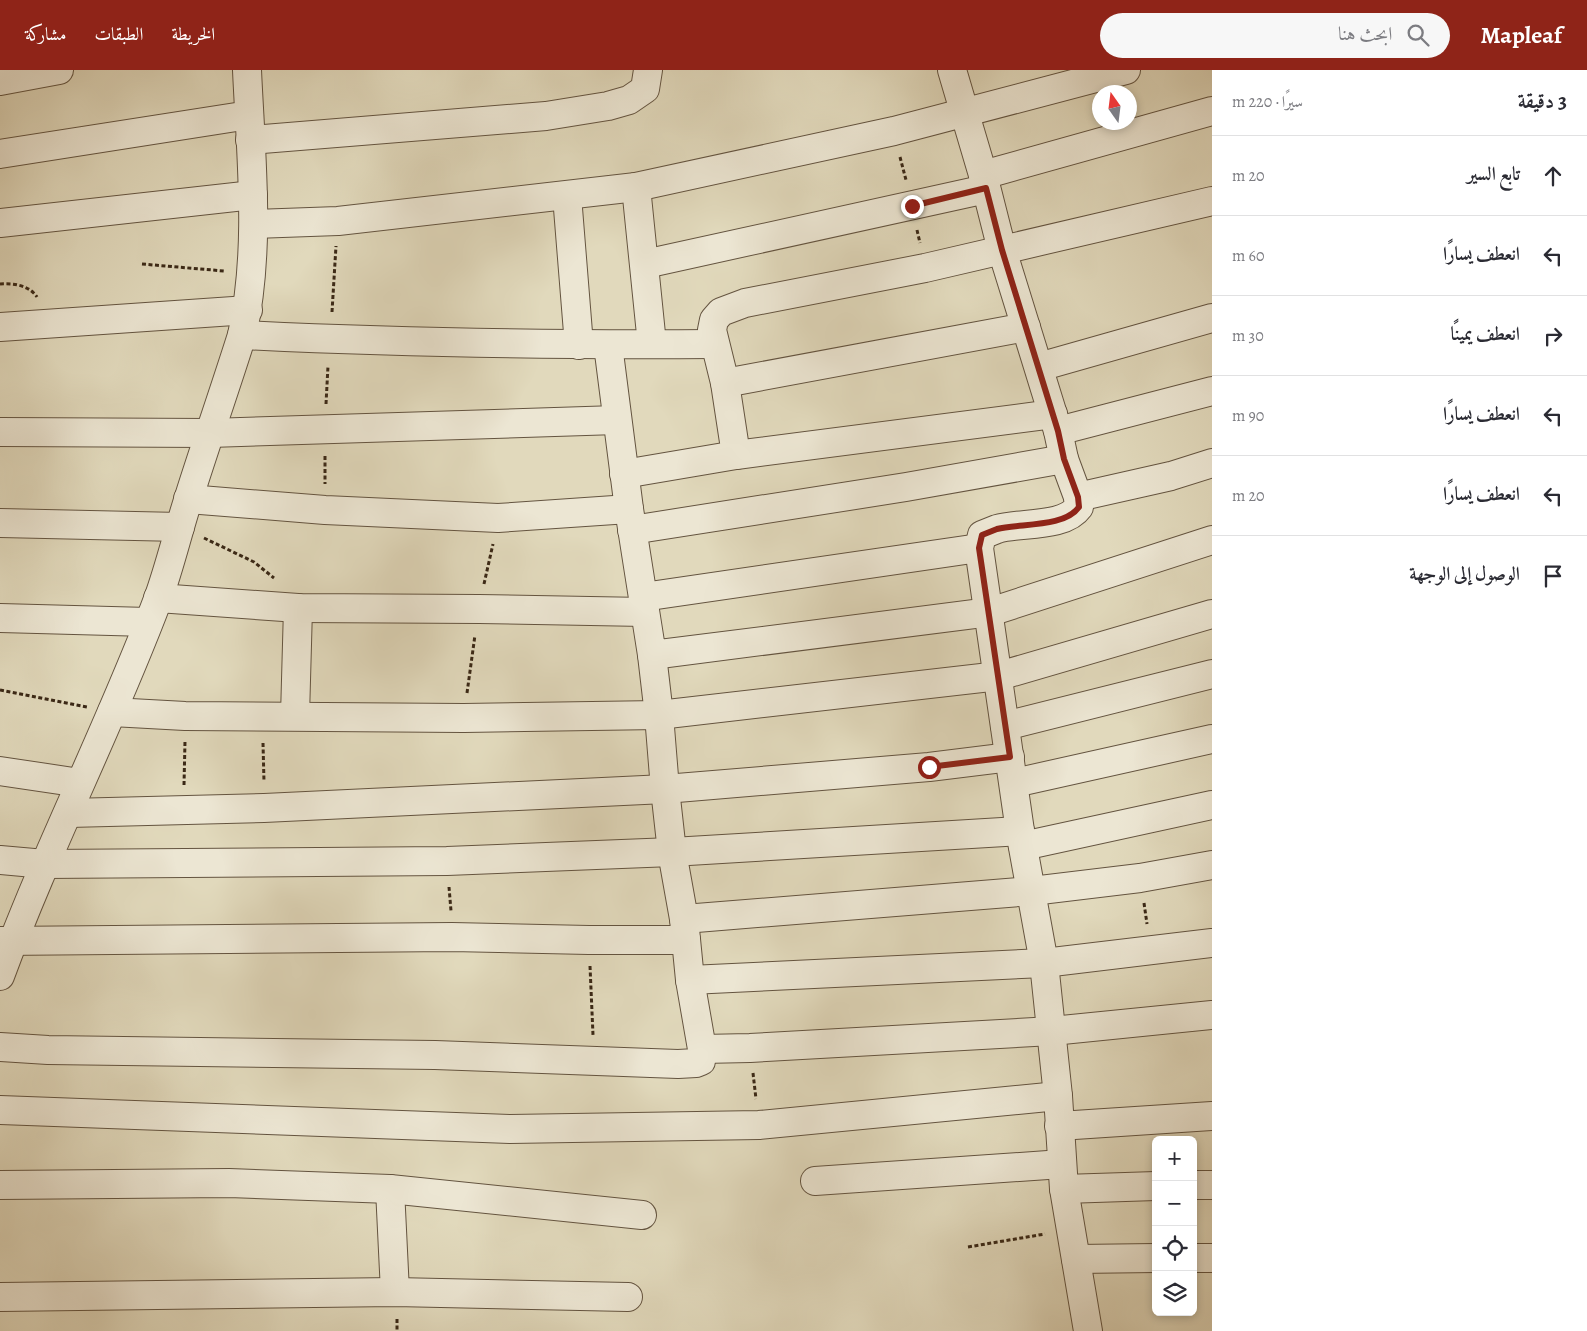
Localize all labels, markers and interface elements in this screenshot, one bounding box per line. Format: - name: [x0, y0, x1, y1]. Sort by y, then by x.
- search box: [1100, 13, 1450, 58]
- text: Mapleaf: [1480, 19, 1562, 51]
- text: ابحث هنا: [1338, 21, 1392, 47]
- icon: search: [1404, 21, 1432, 49]
- text: مشاركة: [25, 22, 66, 46]
- text: الطبقات: [94, 22, 143, 46]
- text: الخريطة: [171, 22, 215, 46]
- north arrow: [1092, 85, 1137, 130]
- text: 3 دقيقة: [1518, 87, 1567, 115]
- text: سيرًا · 220 m: [1232, 91, 1303, 113]
- text: تابع السير: [1467, 161, 1520, 187]
- icon: ahead: [1539, 162, 1567, 190]
- text: 20 m: [1232, 165, 1265, 187]
- route end: [901, 195, 924, 218]
- text: انعطف يسارًا: [1443, 241, 1520, 267]
- icon: left: [1539, 242, 1567, 270]
- text: 60 m: [1232, 245, 1264, 267]
- text: انعطف يمينًا: [1450, 321, 1520, 347]
- icon: right: [1539, 322, 1567, 350]
- text: 30 m: [1232, 325, 1264, 347]
- text: انعطف يسارًا: [1443, 401, 1520, 427]
- icon: left: [1539, 402, 1567, 430]
- text: 90 m: [1232, 405, 1264, 427]
- text: انعطف يسارًا: [1443, 481, 1520, 507]
- icon: left: [1539, 482, 1567, 510]
- text: 20 m: [1232, 485, 1265, 507]
- text: الوصول إلى الوجهة: [1409, 561, 1520, 587]
- icon: arrive: [1539, 562, 1567, 590]
- route start: [918, 756, 941, 779]
- map controls: [1152, 1136, 1197, 1316]
- button: +: [1152, 1136, 1197, 1181]
- button: −: [1152, 1181, 1197, 1226]
- button: locate: [1152, 1226, 1197, 1271]
- button: layers: [1152, 1271, 1197, 1316]

